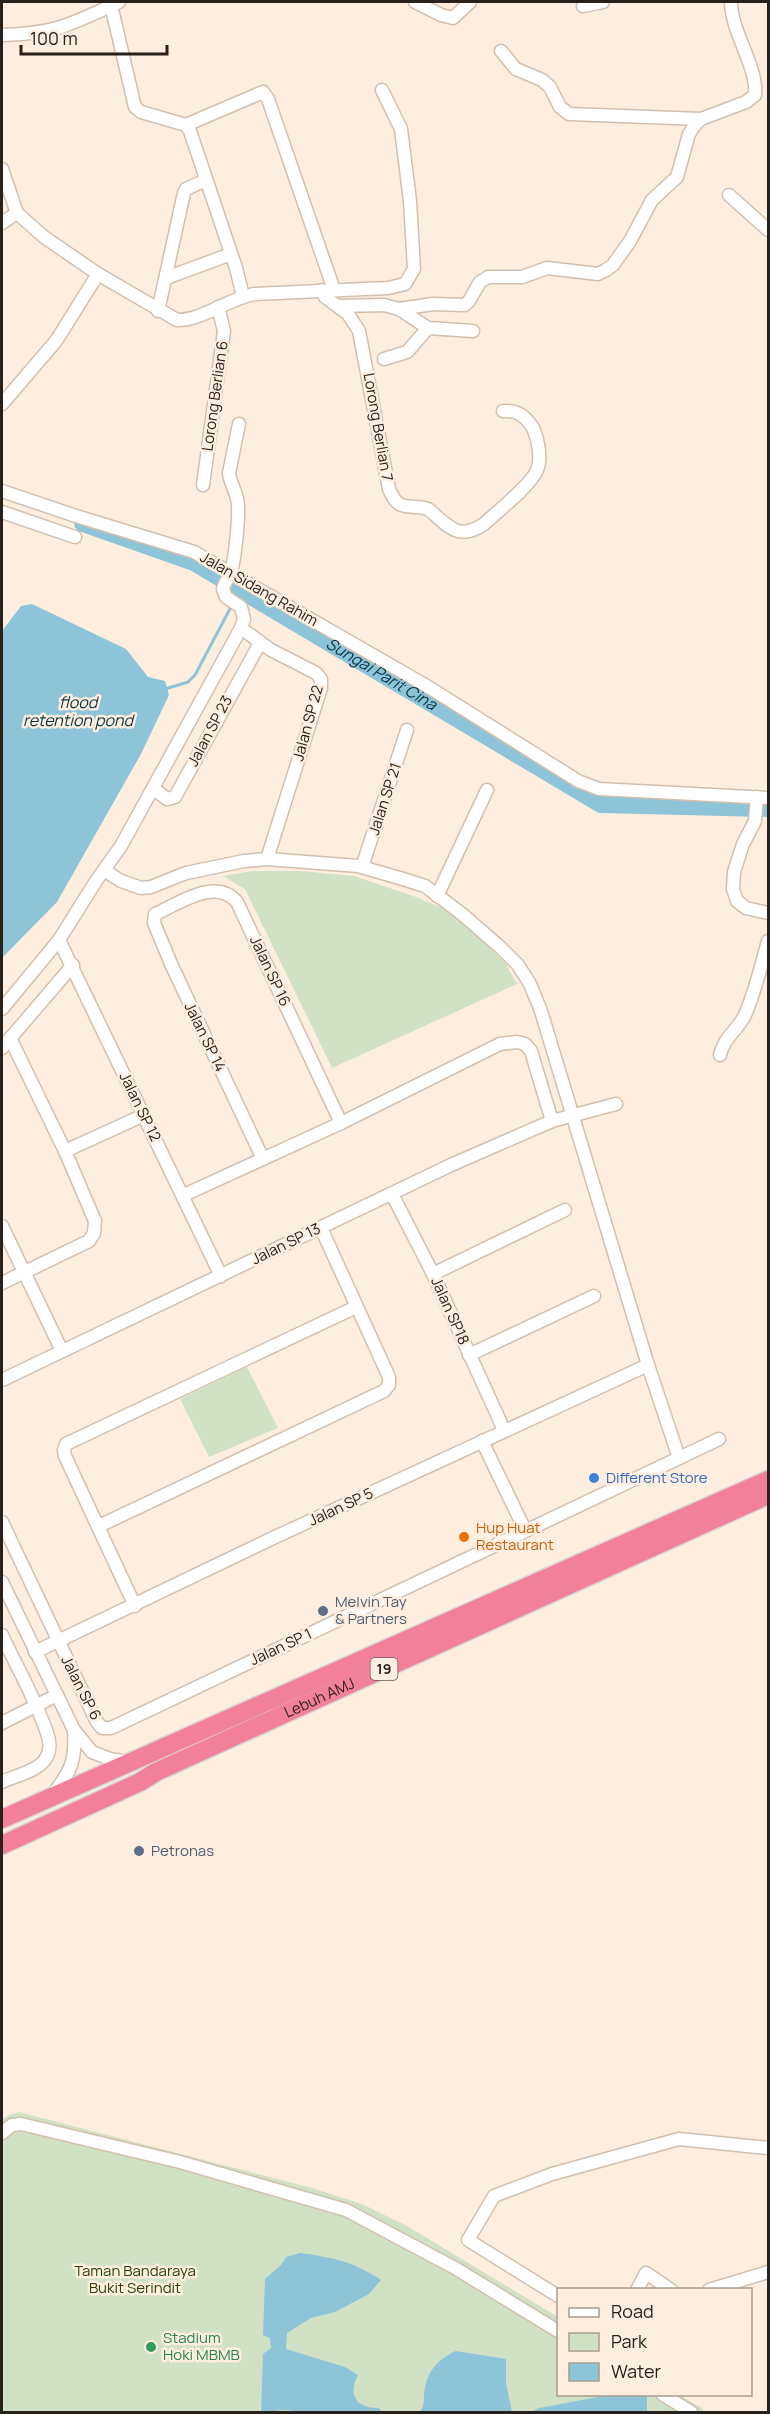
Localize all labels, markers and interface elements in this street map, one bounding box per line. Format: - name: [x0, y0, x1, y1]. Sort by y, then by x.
- scale bar: [21, 18, 166, 56]
- text: 100 m: [30, 26, 78, 50]
- street label: Lorong Berlian 6: [196, 339, 233, 453]
- street label: Lorong Berlian 7: [359, 371, 398, 483]
- street label: Jalan Sidang Rahim: [197, 546, 322, 631]
- water label: Sungai Parit Cina: [322, 632, 442, 716]
- street label: Jalan SP 22: [287, 683, 328, 763]
- water label: flood retention pond: [23, 691, 135, 731]
- street label: Jalan SP 23: [182, 692, 237, 770]
- street label: Jalan SP 21: [363, 760, 406, 838]
- street label: Jalan SP 16: [245, 932, 296, 1009]
- street label: Jalan SP 14: [180, 998, 231, 1075]
- street label: Jalan SP 12: [115, 1069, 166, 1145]
- street label: Jalan SP 13: [248, 1218, 324, 1269]
- street label: Jalan SP18: [426, 1274, 475, 1348]
- place label: Different Store: [606, 1467, 708, 1488]
- marker: Different Store: [587, 1471, 601, 1485]
- street label: Jalan SP 5: [305, 1482, 376, 1531]
- place label: Hup Huat Restaurant: [476, 1517, 554, 1555]
- marker: Hup Huat Restaurant: [457, 1530, 471, 1544]
- place label: Melvin Tay & Partners: [335, 1591, 407, 1629]
- marker: Melvin Tay & Partners: [316, 1604, 330, 1618]
- street label: Jalan SP 1: [246, 1623, 315, 1670]
- street label: Jalan SP 6: [56, 1652, 107, 1724]
- road number: 19: [370, 1658, 398, 1680]
- street label: Lebuh AMJ: [281, 1672, 358, 1723]
- place label: Petronas: [151, 1840, 214, 1861]
- marker: Petronas: [132, 1844, 146, 1858]
- park label: Taman Bandaraya Bukit Serindit: [74, 2260, 196, 2298]
- legend: [557, 2288, 752, 2396]
- text: Road: [611, 2299, 654, 2323]
- place label: Stadium Hoki MBMB: [163, 2327, 240, 2365]
- text: Park: [611, 2329, 648, 2353]
- marker: Stadium Hoki MBMB: [144, 2340, 158, 2354]
- text: Water: [611, 2359, 661, 2383]

